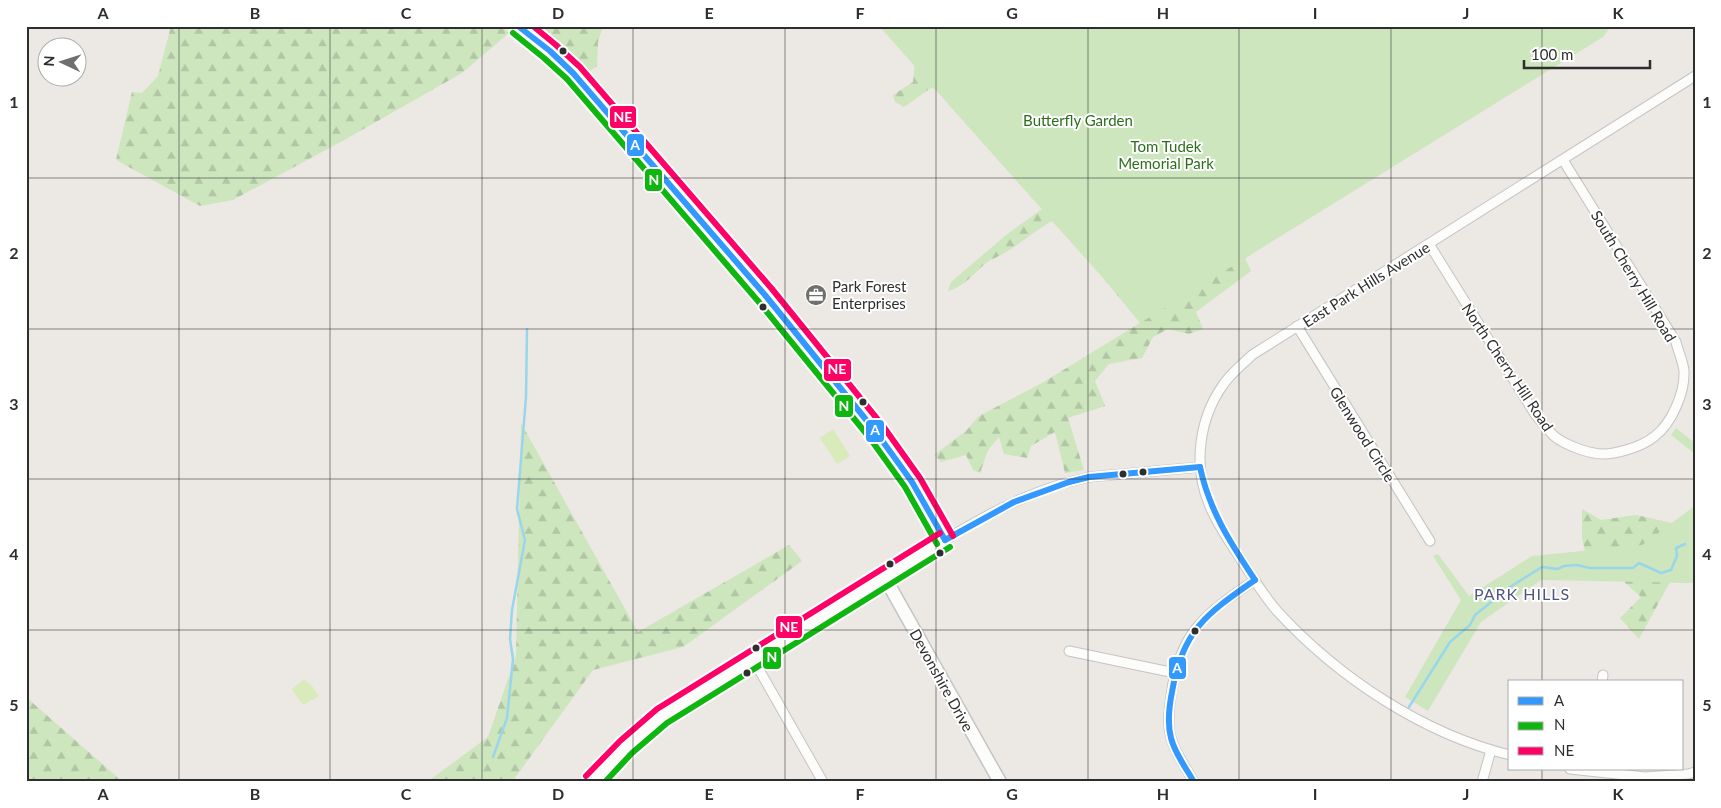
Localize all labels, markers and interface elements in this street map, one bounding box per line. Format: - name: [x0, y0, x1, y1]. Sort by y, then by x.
- text: A: [96, 3, 109, 22]
- text: B: [250, 3, 260, 22]
- text: C: [401, 3, 412, 22]
- text: D: [552, 3, 564, 22]
- text: E: [704, 3, 714, 22]
- text: F: [855, 3, 865, 22]
- text: G: [1006, 3, 1018, 22]
- text: H: [1157, 3, 1169, 22]
- text: I: [1313, 3, 1317, 22]
- text: J: [1463, 3, 1469, 22]
- text: K: [1613, 3, 1625, 22]
- north arrow: [38, 38, 88, 88]
- scale bar: [1524, 38, 1650, 70]
- text: 100 m: [1531, 45, 1573, 63]
- unlabelled marker: [558, 46, 568, 56]
- text: N: [40, 55, 57, 67]
- text: 1: [9, 92, 19, 111]
- text: 1: [1702, 92, 1712, 111]
- line badge: NE: [609, 105, 637, 129]
- text: NE: [614, 108, 632, 125]
- park label: Butterfly Garden: [1023, 111, 1133, 129]
- line badge: A: [626, 133, 645, 157]
- text: A: [629, 136, 640, 153]
- park label: Tom Tudek Memorial Park: [1118, 137, 1214, 172]
- line badge: N: [644, 168, 663, 192]
- text: N: [649, 171, 659, 188]
- street label: South Cherry Hill Road: [1588, 207, 1680, 345]
- street label: East Park Hills Avenue: [1299, 238, 1433, 330]
- text: 2: [9, 243, 19, 262]
- text: 2: [1702, 243, 1712, 262]
- place label: Park Forest Enterprises: [832, 277, 907, 312]
- office icon: Park Forest Enterprises: [804, 283, 828, 307]
- street label: North Cherry Hill Road: [1459, 300, 1557, 434]
- unlabelled marker: [758, 302, 768, 312]
- line badge: NE: [823, 358, 852, 382]
- text: NE: [828, 360, 846, 377]
- street label: Glenwood Circle: [1326, 383, 1400, 485]
- text: 3: [9, 394, 19, 413]
- line badge: N: [834, 394, 854, 418]
- text: 3: [1702, 394, 1712, 413]
- text: N: [839, 397, 849, 414]
- unlabelled marker: [858, 397, 868, 407]
- line badge: A: [865, 419, 885, 443]
- text: A: [869, 421, 880, 438]
- unlabelled marker: [1138, 467, 1148, 477]
- unlabelled marker: [1118, 469, 1128, 479]
- text: 4: [9, 544, 19, 563]
- text: 4: [1702, 544, 1712, 563]
- unlabelled marker: [935, 548, 945, 558]
- unlabelled marker: [885, 559, 895, 569]
- district label: PARK HILLS: [1474, 584, 1570, 603]
- line badge: NE: [775, 615, 803, 639]
- text: NE: [780, 618, 798, 635]
- street label: Devonshire Drive: [906, 626, 978, 735]
- unlabelled marker: [1190, 626, 1200, 636]
- unlabelled marker: [751, 643, 761, 653]
- line badge: N: [762, 646, 782, 670]
- text: N: [767, 648, 777, 665]
- line badge: A: [1168, 656, 1187, 680]
- text: A: [1171, 659, 1182, 676]
- unlabelled marker: [742, 668, 752, 678]
- legend: [1508, 680, 1684, 770]
- text: A: [1554, 691, 1565, 709]
- text: 5: [9, 695, 19, 714]
- text: 5: [1702, 695, 1712, 714]
- text: N: [1554, 715, 1565, 733]
- text: NE: [1554, 741, 1574, 759]
- text: A: [96, 784, 109, 803]
- text: B: [250, 784, 260, 803]
- text: C: [401, 784, 412, 803]
- text: D: [552, 784, 564, 803]
- text: E: [704, 784, 714, 803]
- text: F: [855, 784, 865, 803]
- text: G: [1006, 784, 1018, 803]
- text: H: [1157, 784, 1169, 803]
- text: I: [1313, 784, 1317, 803]
- text: J: [1463, 784, 1469, 803]
- text: K: [1613, 784, 1625, 803]

